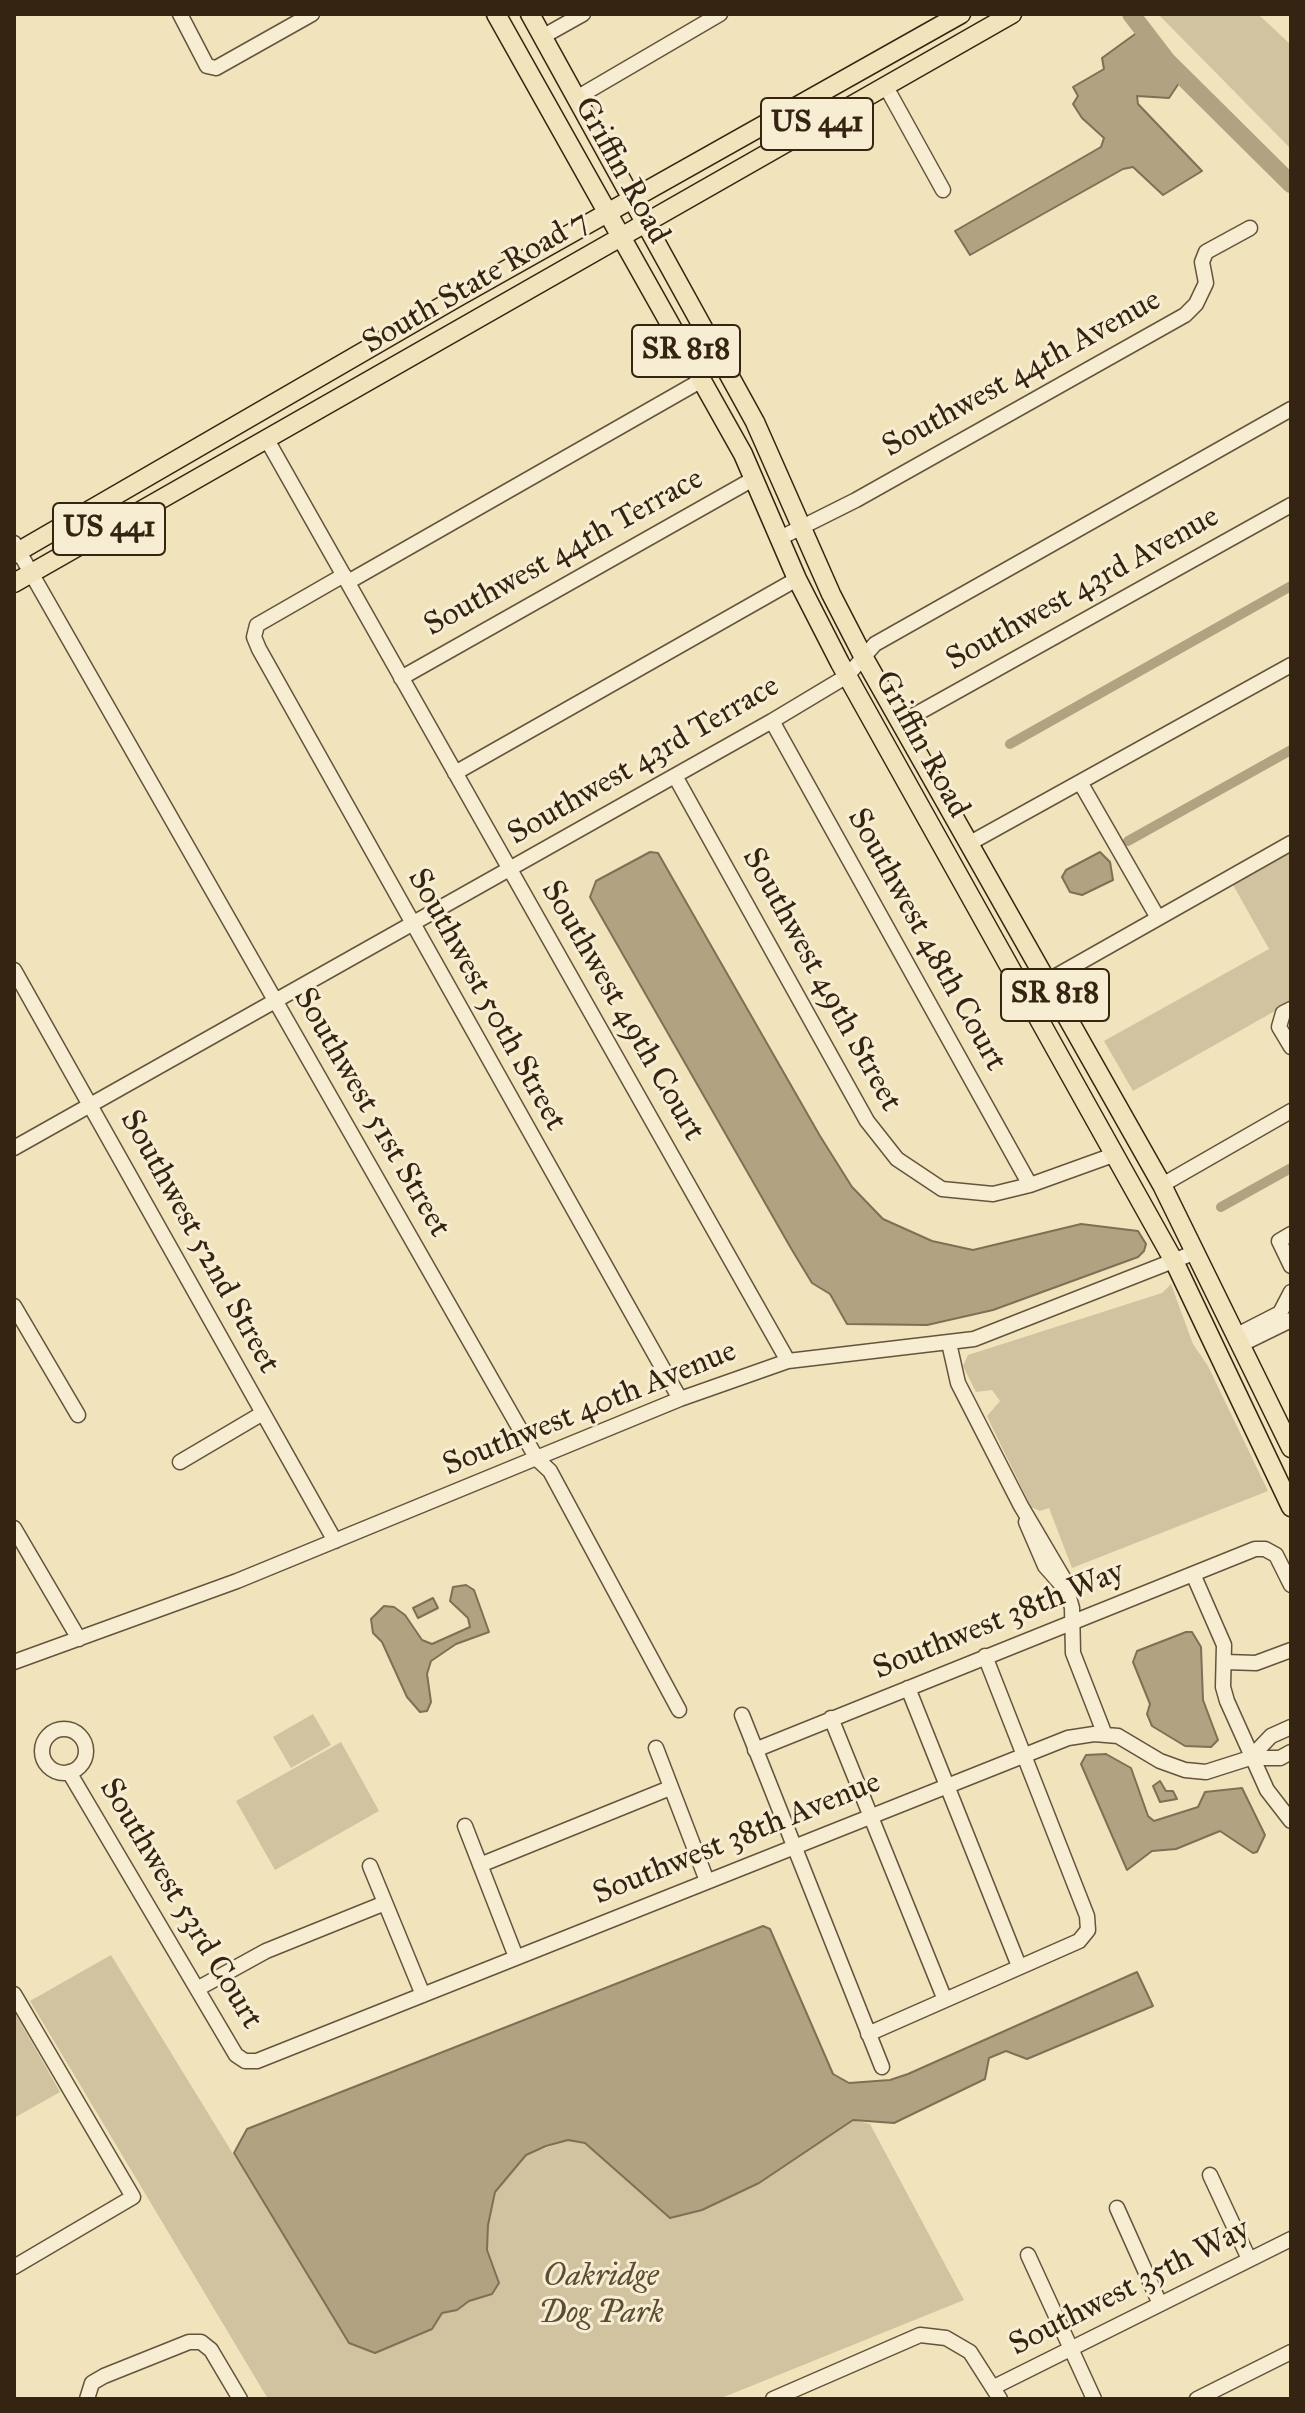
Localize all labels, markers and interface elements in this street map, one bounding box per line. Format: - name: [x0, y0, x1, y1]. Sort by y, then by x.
- street label: Griffin Road: [565, 91, 677, 251]
- road number: US 441: [761, 98, 873, 150]
- street label: South State Road 7: [356, 203, 596, 363]
- street label: Southwest 44th Avenue: [876, 282, 1168, 466]
- road number: SR 818: [632, 325, 740, 377]
- street label: Southwest 44th Terrace: [418, 460, 710, 646]
- street label: Southwest 43rd Avenue: [940, 498, 1226, 680]
- road number: US 441: [53, 503, 165, 555]
- street label: Griffin Road: [865, 665, 977, 825]
- street label: Southwest 43rd Terrace: [501, 668, 787, 854]
- street label: Southwest 48th Court: [838, 802, 1014, 1078]
- street label: Southwest 49th Street: [733, 842, 909, 1118]
- street label: Southwest 50th Street: [398, 862, 574, 1138]
- street label: Southwest 49th Court: [532, 874, 712, 1148]
- road number: SR 818: [1001, 969, 1109, 1021]
- street label: Southwest 51st Street: [284, 982, 458, 1244]
- street label: Southwest 52nd Street: [111, 1104, 287, 1380]
- street label: Southwest 40th Avenue: [438, 1333, 742, 1485]
- street label: Southwest 38th Way: [868, 1553, 1130, 1689]
- street label: Southwest 38th Avenue: [588, 1764, 886, 1914]
- street label: Southwest 53rd Court: [90, 1772, 270, 2036]
- street label: Southwest 35th Way: [1003, 2211, 1257, 2365]
- park label: Oakridge Dog Park: [538, 2258, 664, 2333]

